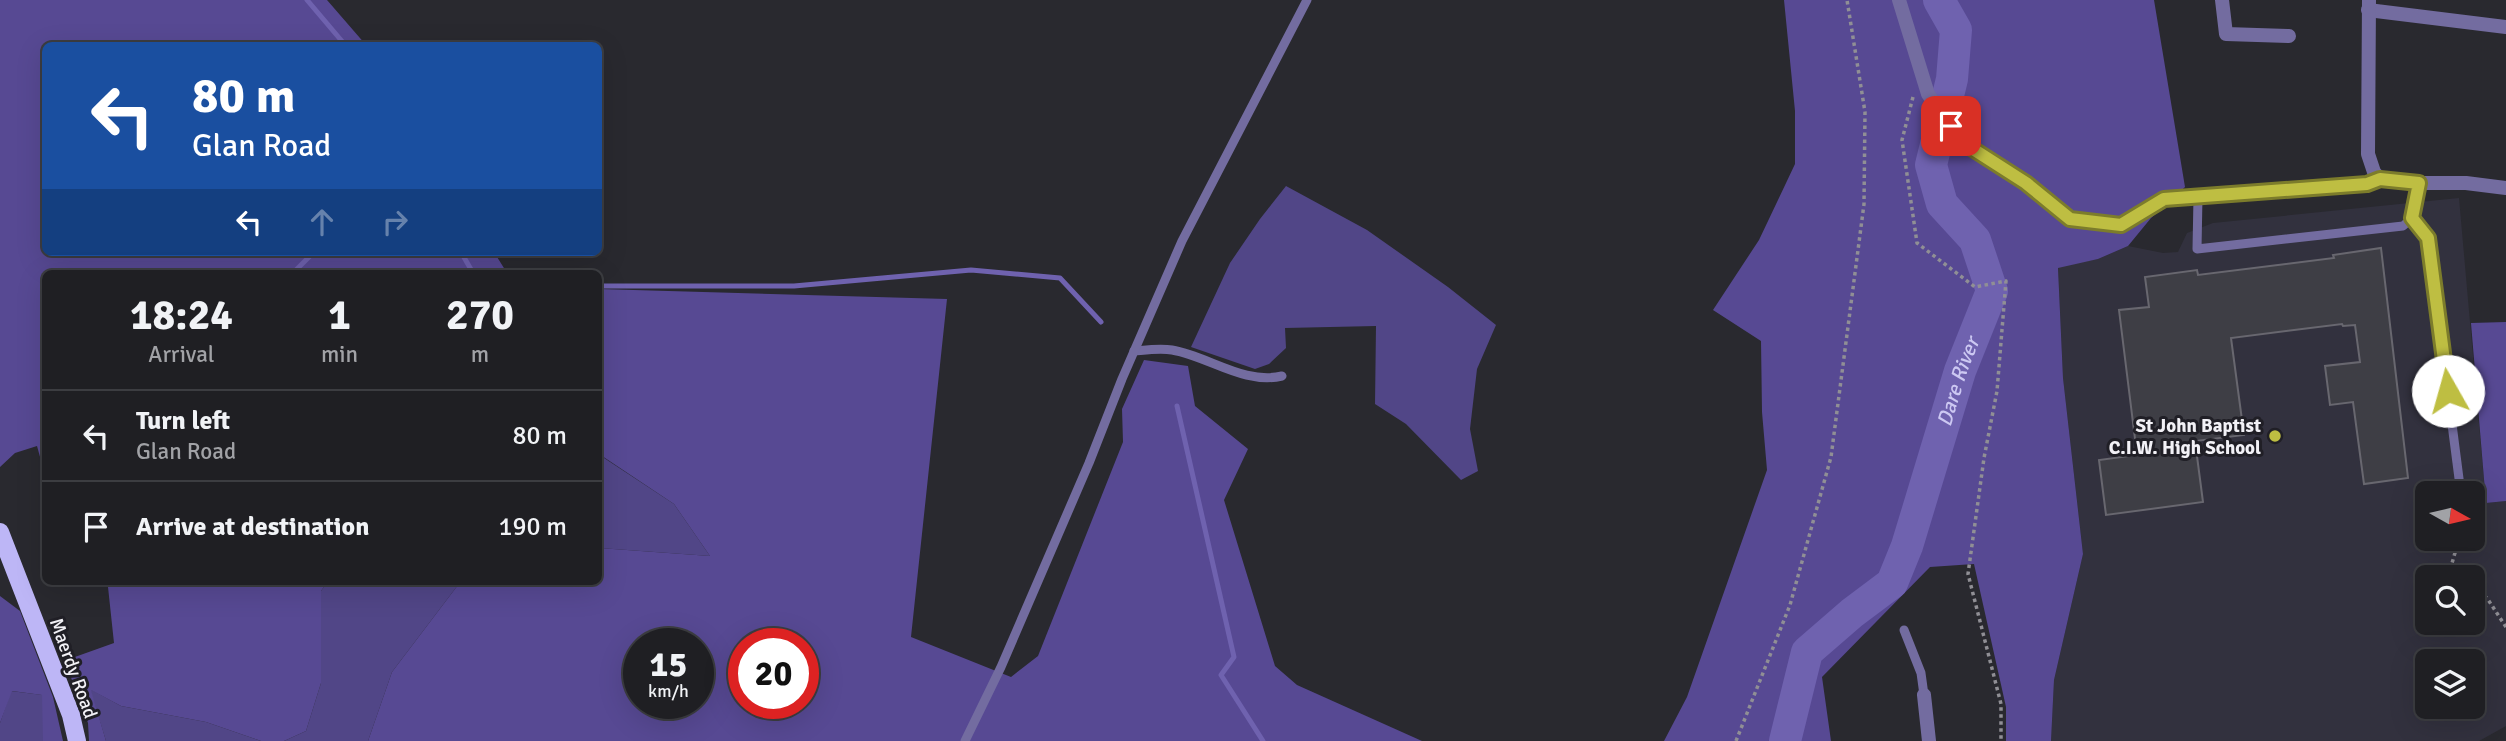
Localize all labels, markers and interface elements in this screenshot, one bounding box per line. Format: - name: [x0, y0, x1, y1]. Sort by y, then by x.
- text: 80 m: [192, 66, 295, 126]
- icon: left: [77, 70, 168, 161]
- pin: [1921, 96, 1981, 156]
- icon: arrive: [1932, 107, 1970, 145]
- text: Glan Road: [192, 126, 331, 165]
- icon: left: [230, 203, 268, 241]
- icon: ahead: [303, 203, 341, 241]
- icon: right: [376, 203, 414, 241]
- text: 18:24: [130, 290, 233, 341]
- text: 1: [328, 290, 351, 341]
- text: 270: [446, 290, 514, 341]
- water label: Dare River: [1931, 331, 1986, 429]
- text: Arrival: [148, 340, 215, 369]
- text: min: [321, 340, 358, 369]
- text: m: [471, 340, 489, 369]
- position arrow: [2411, 354, 2485, 428]
- text: Turn left: [136, 405, 230, 437]
- place label: St John Baptist C.I.W. High School: [2109, 414, 2261, 460]
- icon: left: [77, 417, 115, 455]
- text: 80 m: [512, 420, 567, 452]
- marker: St John Baptist C.I.W. High School: [2267, 428, 2283, 444]
- text: Glan Road: [136, 437, 236, 466]
- north arrow: [2415, 481, 2485, 551]
- map controls: [2415, 481, 2485, 719]
- icon: arrive: [77, 508, 115, 546]
- text: Arrive at destination: [136, 511, 369, 543]
- text: 190 m: [498, 511, 567, 543]
- button: search: [2415, 565, 2485, 635]
- street label: Maerdy Road: [44, 615, 102, 722]
- speed limit sign: 20: [728, 628, 819, 719]
- text: 15: [650, 643, 687, 686]
- button: layers: [2415, 649, 2485, 719]
- text: km/h: [648, 680, 689, 702]

